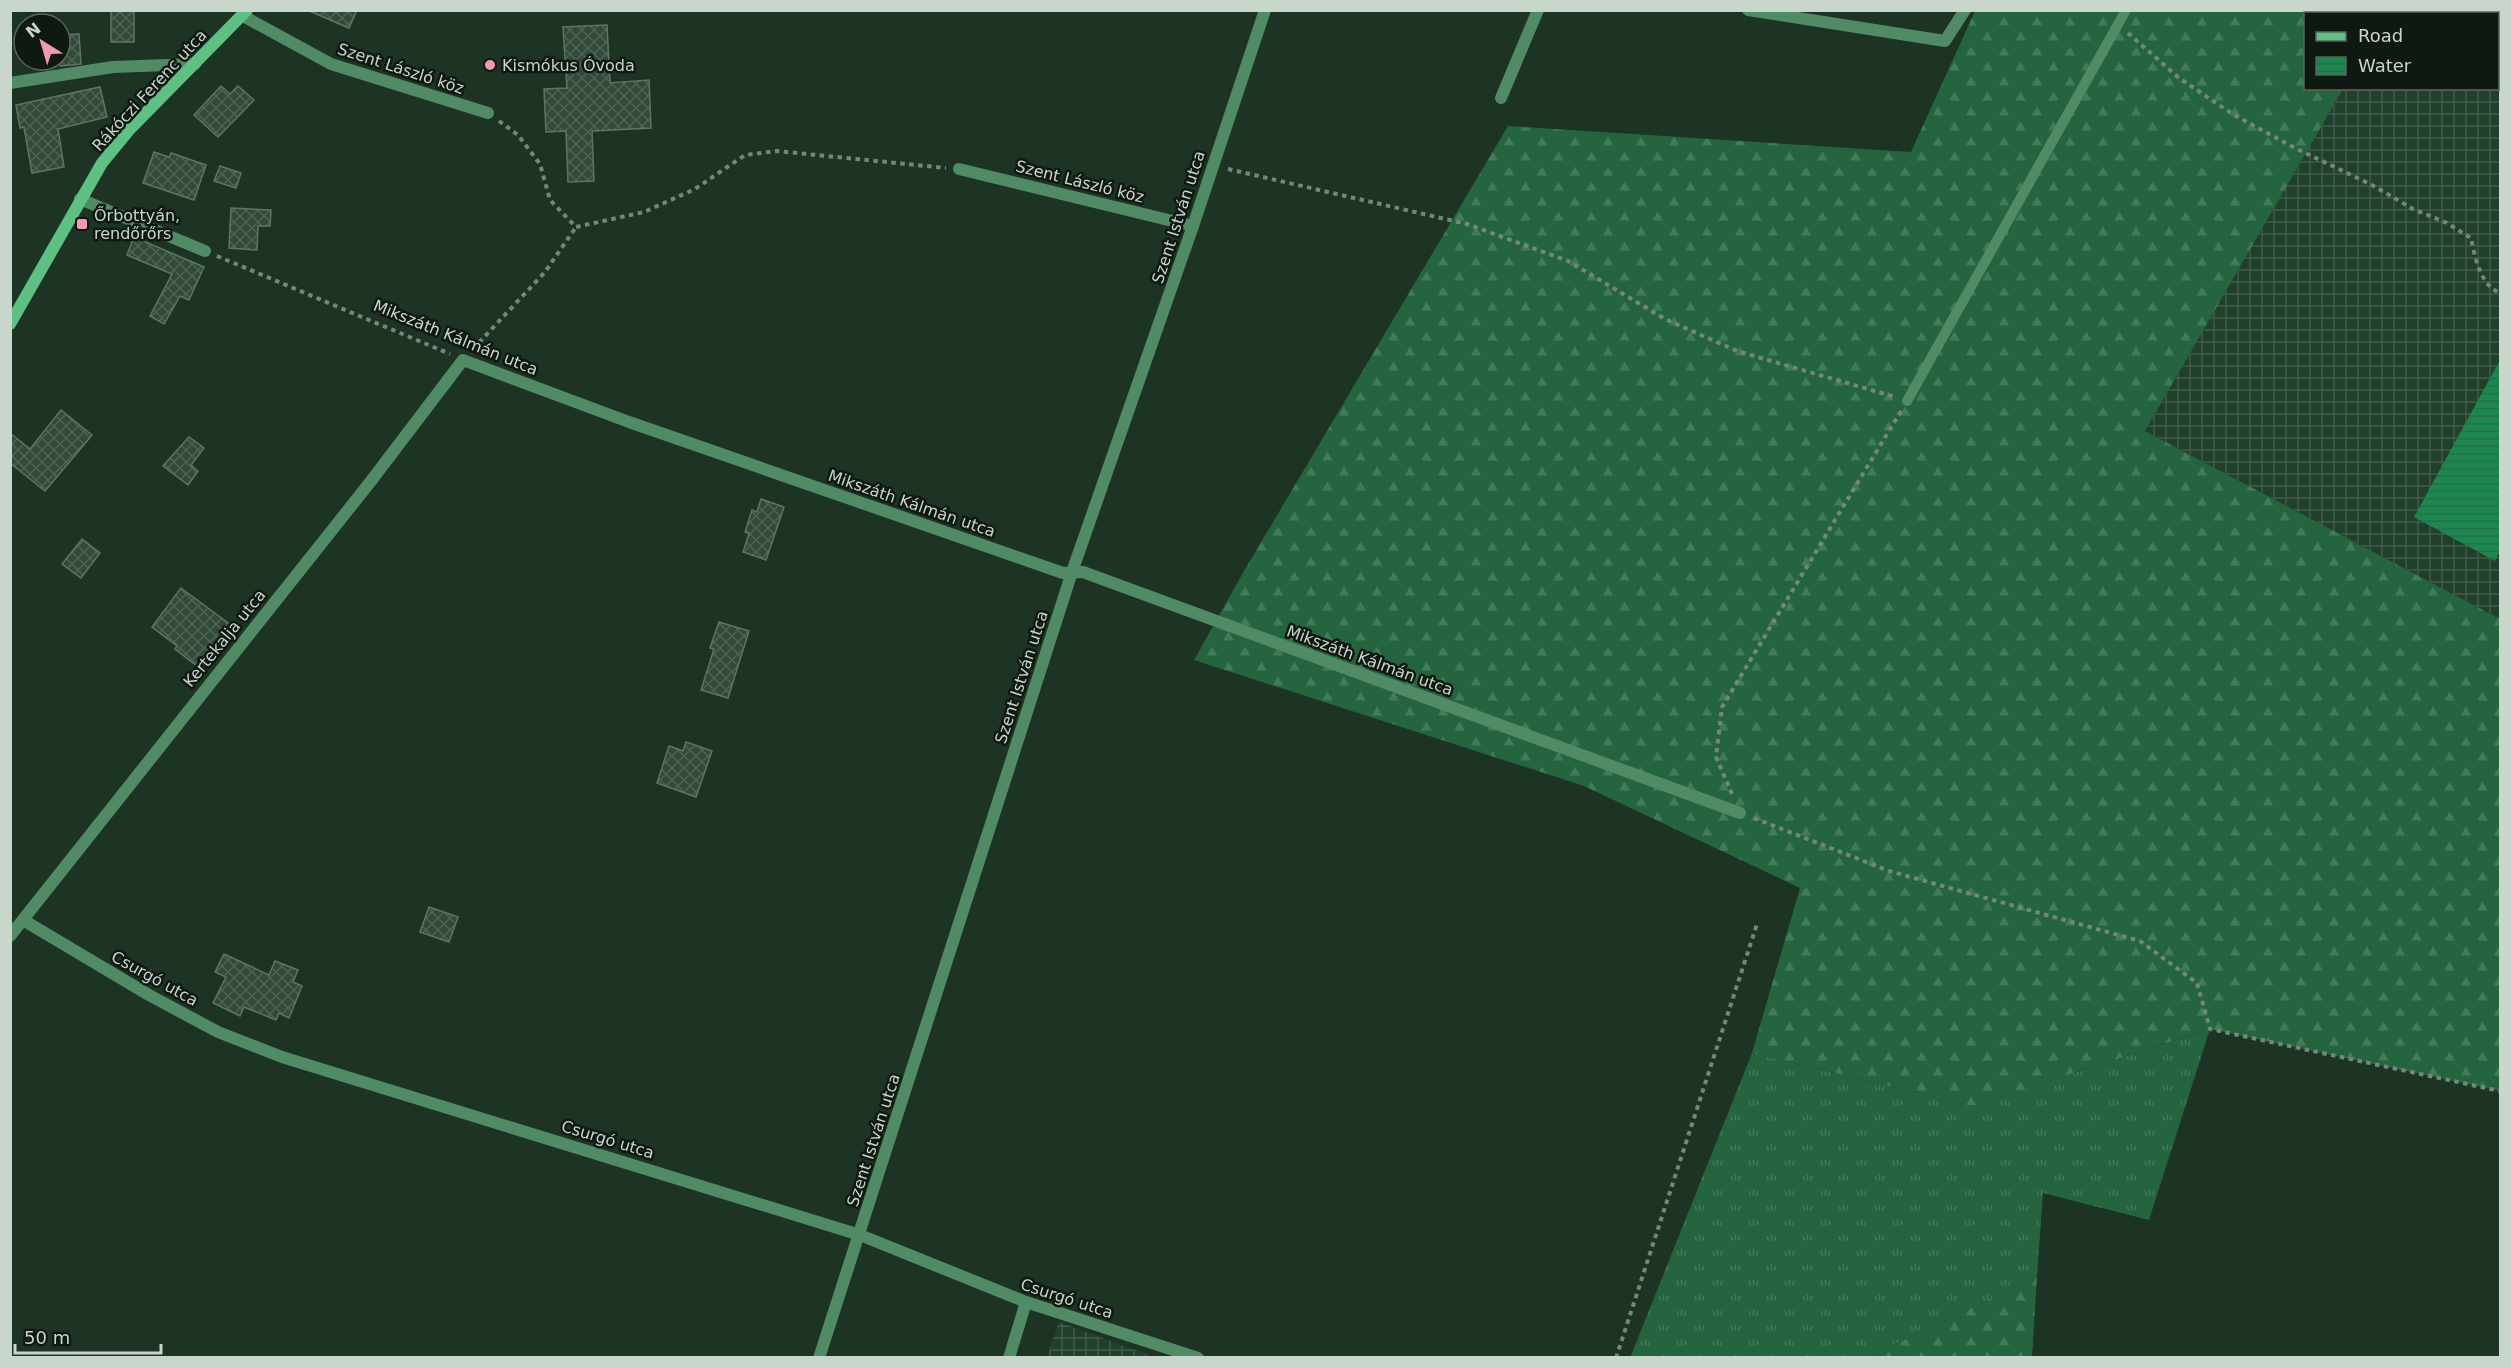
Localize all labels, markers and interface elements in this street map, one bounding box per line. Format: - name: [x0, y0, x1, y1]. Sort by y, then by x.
- north arrow: [12, 12, 72, 72]
- legend: [2304, 12, 2499, 90]
- text: N: [22, 19, 44, 42]
- text: Road: [2358, 25, 2403, 46]
- street label: Rákóczi Ferenc utca: [88, 26, 211, 155]
- street label: Szent László köz: [335, 39, 466, 98]
- text: Water: [2358, 55, 2412, 76]
- place label: Kismókus Óvoda: [502, 56, 635, 75]
- marker: Kismókus Óvoda: [483, 58, 497, 72]
- street label: Szent István utca: [1148, 148, 1209, 286]
- street label: Szent László köz: [1014, 156, 1146, 207]
- place label: Őrbottyán, rendőrőrs: [94, 205, 180, 243]
- marker: Őrbottyán, rendőrőrs: [75, 217, 89, 231]
- street label: Mikszáth Kálmán utca: [371, 296, 541, 379]
- street label: Mikszáth Kálmán utca: [826, 466, 998, 541]
- street label: Kertekalja utca: [179, 586, 269, 691]
- street label: Szent István utca: [991, 608, 1052, 746]
- street label: Mikszáth Kálmán utca: [1284, 622, 1456, 699]
- street label: Csurgó utca: [108, 947, 201, 1010]
- street label: Szent István utca: [843, 1071, 904, 1209]
- street label: Csurgó utca: [559, 1116, 657, 1163]
- street label: Csurgó utca: [1018, 1275, 1115, 1322]
- scale bar: [15, 1317, 160, 1355]
- text: 50 m: [24, 1327, 70, 1348]

